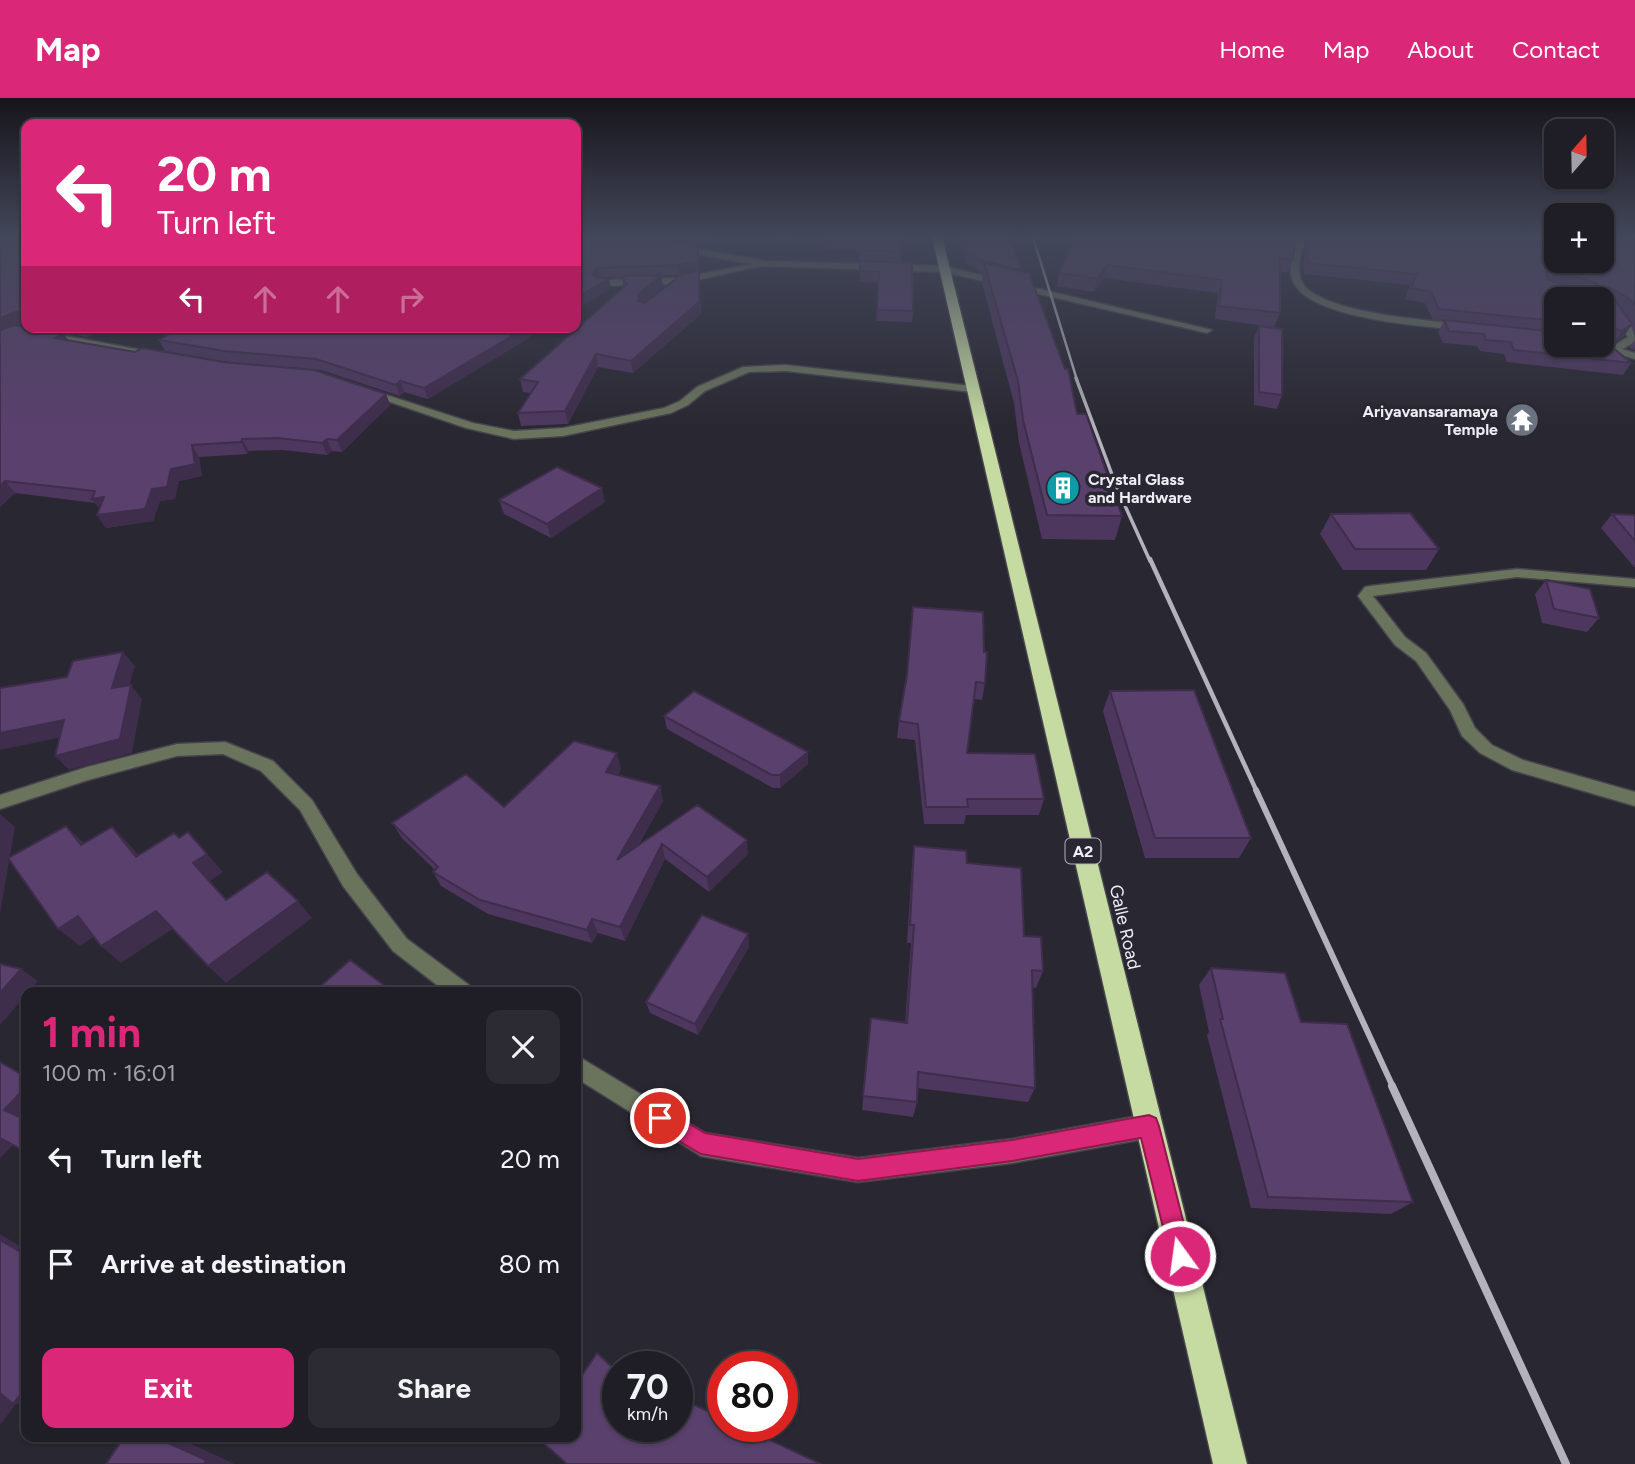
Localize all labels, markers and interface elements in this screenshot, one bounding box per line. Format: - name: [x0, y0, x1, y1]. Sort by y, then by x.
- text: Map: [35, 30, 101, 69]
- text: Home: [1219, 35, 1285, 64]
- text: Map: [1323, 35, 1369, 64]
- text: About: [1407, 35, 1474, 64]
- text: Contact: [1512, 35, 1600, 64]
- north arrow: [1544, 119, 1614, 189]
- map controls: [1544, 119, 1614, 357]
- text: 20 m: [157, 144, 272, 203]
- icon: left: [42, 147, 133, 238]
- button: +: [1544, 203, 1614, 273]
- text: Turn left: [157, 204, 276, 242]
- icon: left: [173, 280, 211, 318]
- icon: ahead: [246, 280, 284, 318]
- icon: ahead: [319, 280, 357, 318]
- icon: right: [392, 280, 430, 318]
- button: −: [1544, 287, 1614, 357]
- temple icon: Ariyavansaramaya Temple: [1503, 401, 1541, 439]
- place label: Ariyavansaramaya Temple: [1362, 402, 1498, 439]
- building icon: Crystal Glass and Hardware: [1044, 469, 1082, 507]
- place label: Crystal Glass and Hardware: [1088, 470, 1192, 507]
- road number: A2: [1066, 838, 1100, 864]
- street label: Galle Road: [1105, 882, 1145, 972]
- text: 1 min: [42, 1007, 141, 1058]
- button: close: [486, 1010, 560, 1084]
- text: 100 m · 16:01: [42, 1059, 176, 1087]
- pin: [630, 1088, 690, 1148]
- icon: arrive: [641, 1099, 679, 1137]
- icon: left: [42, 1140, 80, 1178]
- text: Turn left: [101, 1143, 202, 1175]
- text: 20 m: [500, 1143, 560, 1175]
- position arrow: [1143, 1219, 1217, 1293]
- icon: arrive: [42, 1245, 80, 1283]
- text: Arrive at destination: [101, 1248, 346, 1280]
- text: 80 m: [499, 1248, 560, 1280]
- button: Exit: [42, 1348, 294, 1428]
- button: Share: [308, 1348, 560, 1428]
- speed limit sign: 80: [707, 1351, 798, 1442]
- text: 70: [626, 1366, 669, 1408]
- text: km/h: [627, 1403, 668, 1425]

